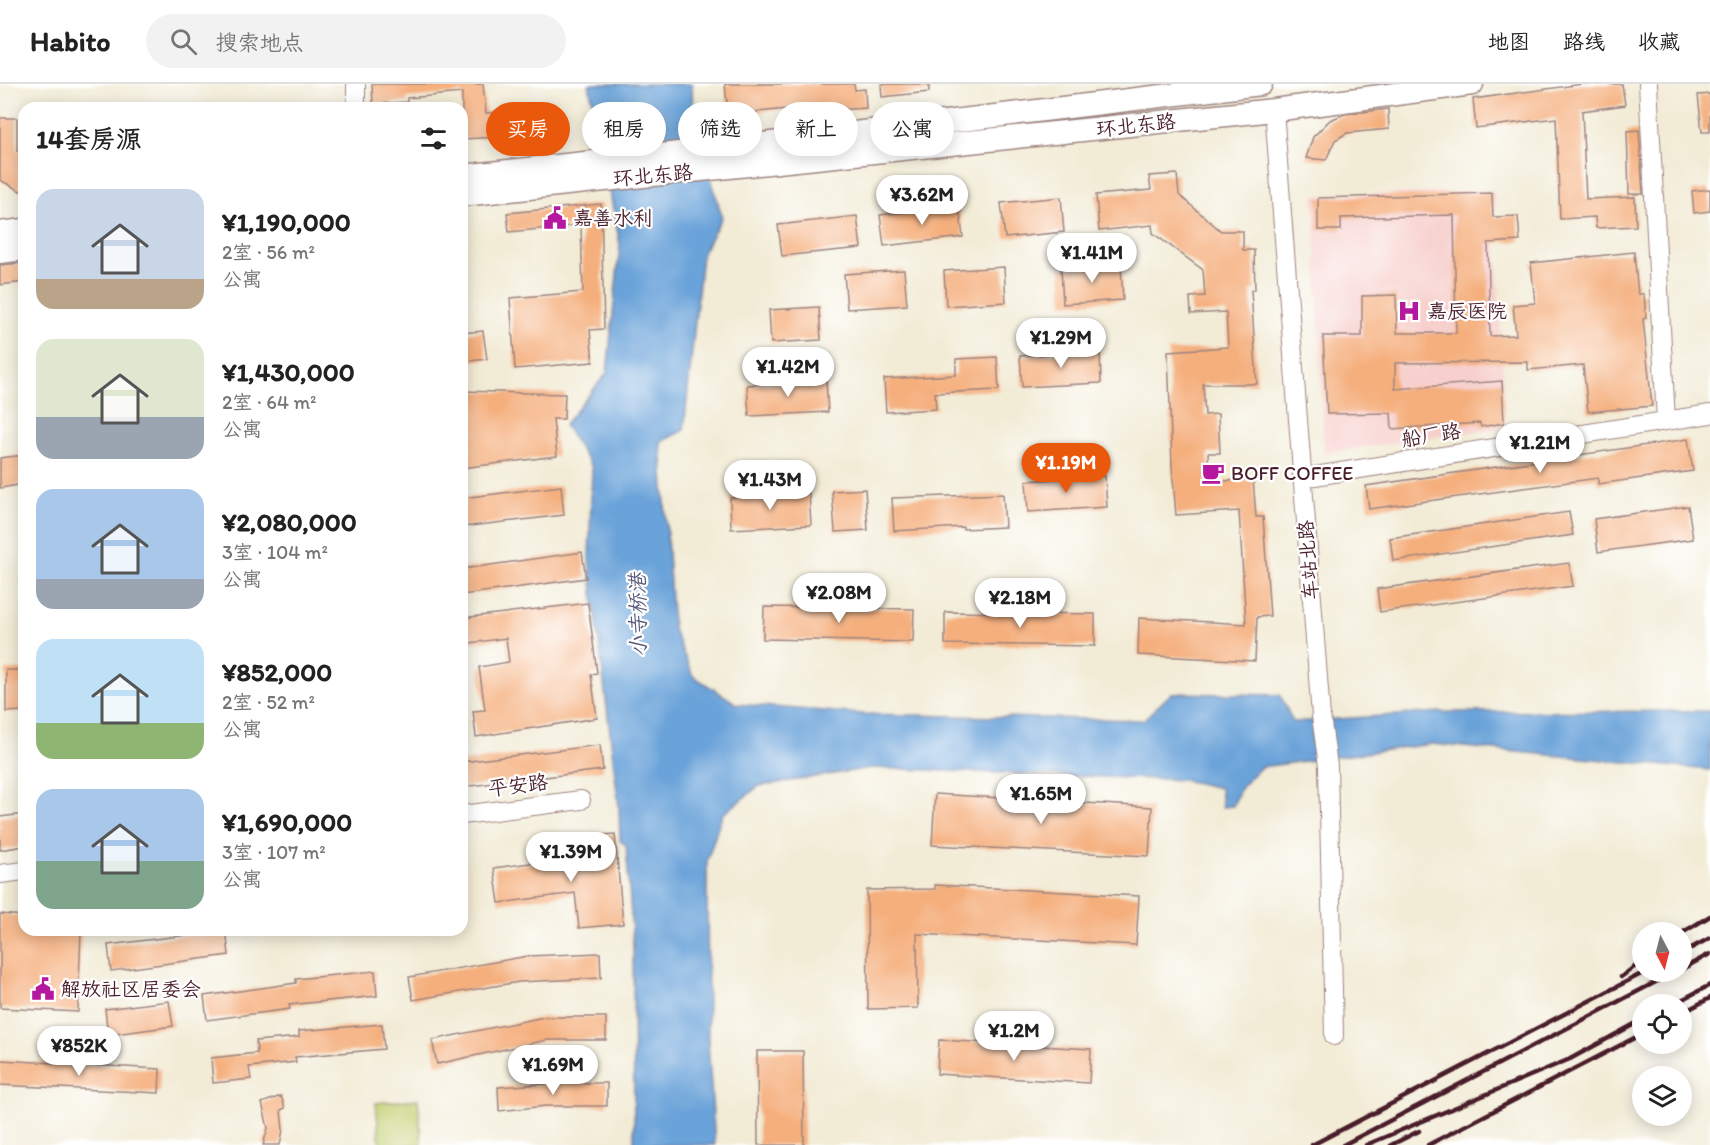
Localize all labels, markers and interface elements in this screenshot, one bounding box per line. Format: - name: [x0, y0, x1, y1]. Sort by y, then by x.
- search box: [146, 14, 566, 68]
- text: Habito: [30, 24, 110, 58]
- icon: search: [167, 25, 200, 58]
- text: 搜索地点: [215, 29, 303, 56]
- text: 地图: [1488, 29, 1530, 54]
- text: 路线: [1563, 29, 1605, 54]
- text: 收藏: [1638, 29, 1680, 54]
- chip: 买房: [486, 102, 570, 156]
- chip: 租房: [582, 102, 666, 156]
- chip: 筛选: [678, 102, 762, 156]
- chip: 新上: [774, 102, 858, 156]
- chip: 公寓: [870, 102, 954, 156]
- street label: 环北东路: [1095, 109, 1178, 141]
- icon: filters: [417, 122, 450, 155]
- text: 14套房源: [36, 123, 142, 155]
- street label: 环北东路: [612, 159, 695, 190]
- pin: ¥3.62M: [873, 175, 971, 226]
- text: ¥3.62M: [890, 182, 954, 206]
- public building icon: 嘉善水利: [542, 205, 568, 231]
- text: ¥1,190,000: [222, 206, 351, 238]
- place label: 嘉善水利: [573, 206, 653, 230]
- icon: home: [84, 213, 156, 285]
- pin: ¥1.41M: [1043, 233, 1141, 284]
- text: 2室 · 56 m²: [222, 240, 315, 264]
- text: ¥1.41M: [1061, 240, 1123, 264]
- text: 公寓: [222, 267, 262, 291]
- hospital icon: 嘉辰医院: [1396, 298, 1422, 324]
- place label: 嘉辰医院: [1427, 299, 1507, 323]
- pin: ¥1.29M: [1012, 318, 1110, 369]
- text: ¥1.29M: [1030, 325, 1092, 349]
- pin: ¥1.42M: [739, 347, 837, 398]
- text: ¥1.42M: [756, 354, 820, 378]
- text: ¥1,430,000: [222, 356, 355, 388]
- icon: home: [84, 363, 156, 435]
- text: 2室 · 64 m²: [222, 390, 316, 414]
- text: 公寓: [222, 417, 262, 441]
- street label: 船厂路: [1399, 418, 1463, 452]
- pin: ¥1.21M: [1491, 423, 1589, 474]
- text: ¥1.21M: [1510, 430, 1570, 454]
- pin: ¥1.19M: [1017, 443, 1115, 494]
- text: ¥1.19M: [1036, 450, 1096, 474]
- pin: ¥1.43M: [721, 460, 819, 511]
- cafe icon: BOFF COFFEE: [1200, 460, 1226, 486]
- place label: BOFF COFFEE: [1231, 461, 1353, 485]
- text: ¥1.43M: [738, 467, 802, 491]
- text: ¥2,080,000: [222, 506, 357, 538]
- icon: home: [84, 513, 156, 585]
- street label: 车站北路: [1293, 518, 1323, 601]
- text: 3室 · 104 m²: [222, 540, 328, 564]
- text: 公寓: [222, 567, 262, 591]
- water label: 小寺桥港: [624, 571, 651, 657]
- pin: ¥2.08M: [790, 573, 888, 624]
- pin: ¥2.18M: [971, 578, 1069, 629]
- text: ¥2.08M: [806, 580, 872, 604]
- text: ¥2.18M: [989, 585, 1051, 609]
- text: ¥852,000: [222, 656, 332, 688]
- icon: home: [84, 663, 156, 735]
- text: 2室 · 52 m²: [222, 690, 315, 714]
- text: 公寓: [222, 717, 262, 741]
- street label: 平安路: [487, 769, 550, 801]
- pin: ¥1.65M: [992, 774, 1090, 825]
- text: ¥1.65M: [1010, 781, 1072, 805]
- text: ¥1,690,000: [222, 806, 352, 838]
- icon: home: [84, 813, 156, 885]
- pin: ¥1.39M: [522, 832, 620, 883]
- text: ¥1.39M: [540, 839, 602, 863]
- text: 3室 · 107 m²: [222, 840, 326, 864]
- text: 公寓: [222, 867, 262, 891]
- north arrow: [1632, 922, 1692, 982]
- map controls: [1632, 922, 1692, 1126]
- public building icon: 解放社区居委会: [30, 976, 56, 1002]
- place label: 解放社区居委会: [61, 977, 201, 1001]
- button: locate: [1632, 994, 1692, 1054]
- pin: ¥1.2M: [972, 1011, 1056, 1062]
- text: ¥1.2M: [988, 1018, 1040, 1042]
- pin: ¥852K: [37, 1026, 121, 1077]
- text: ¥852K: [51, 1033, 107, 1057]
- pin: ¥1.69M: [504, 1045, 602, 1096]
- text: ¥1.69M: [522, 1052, 584, 1076]
- button: layers: [1632, 1066, 1692, 1126]

